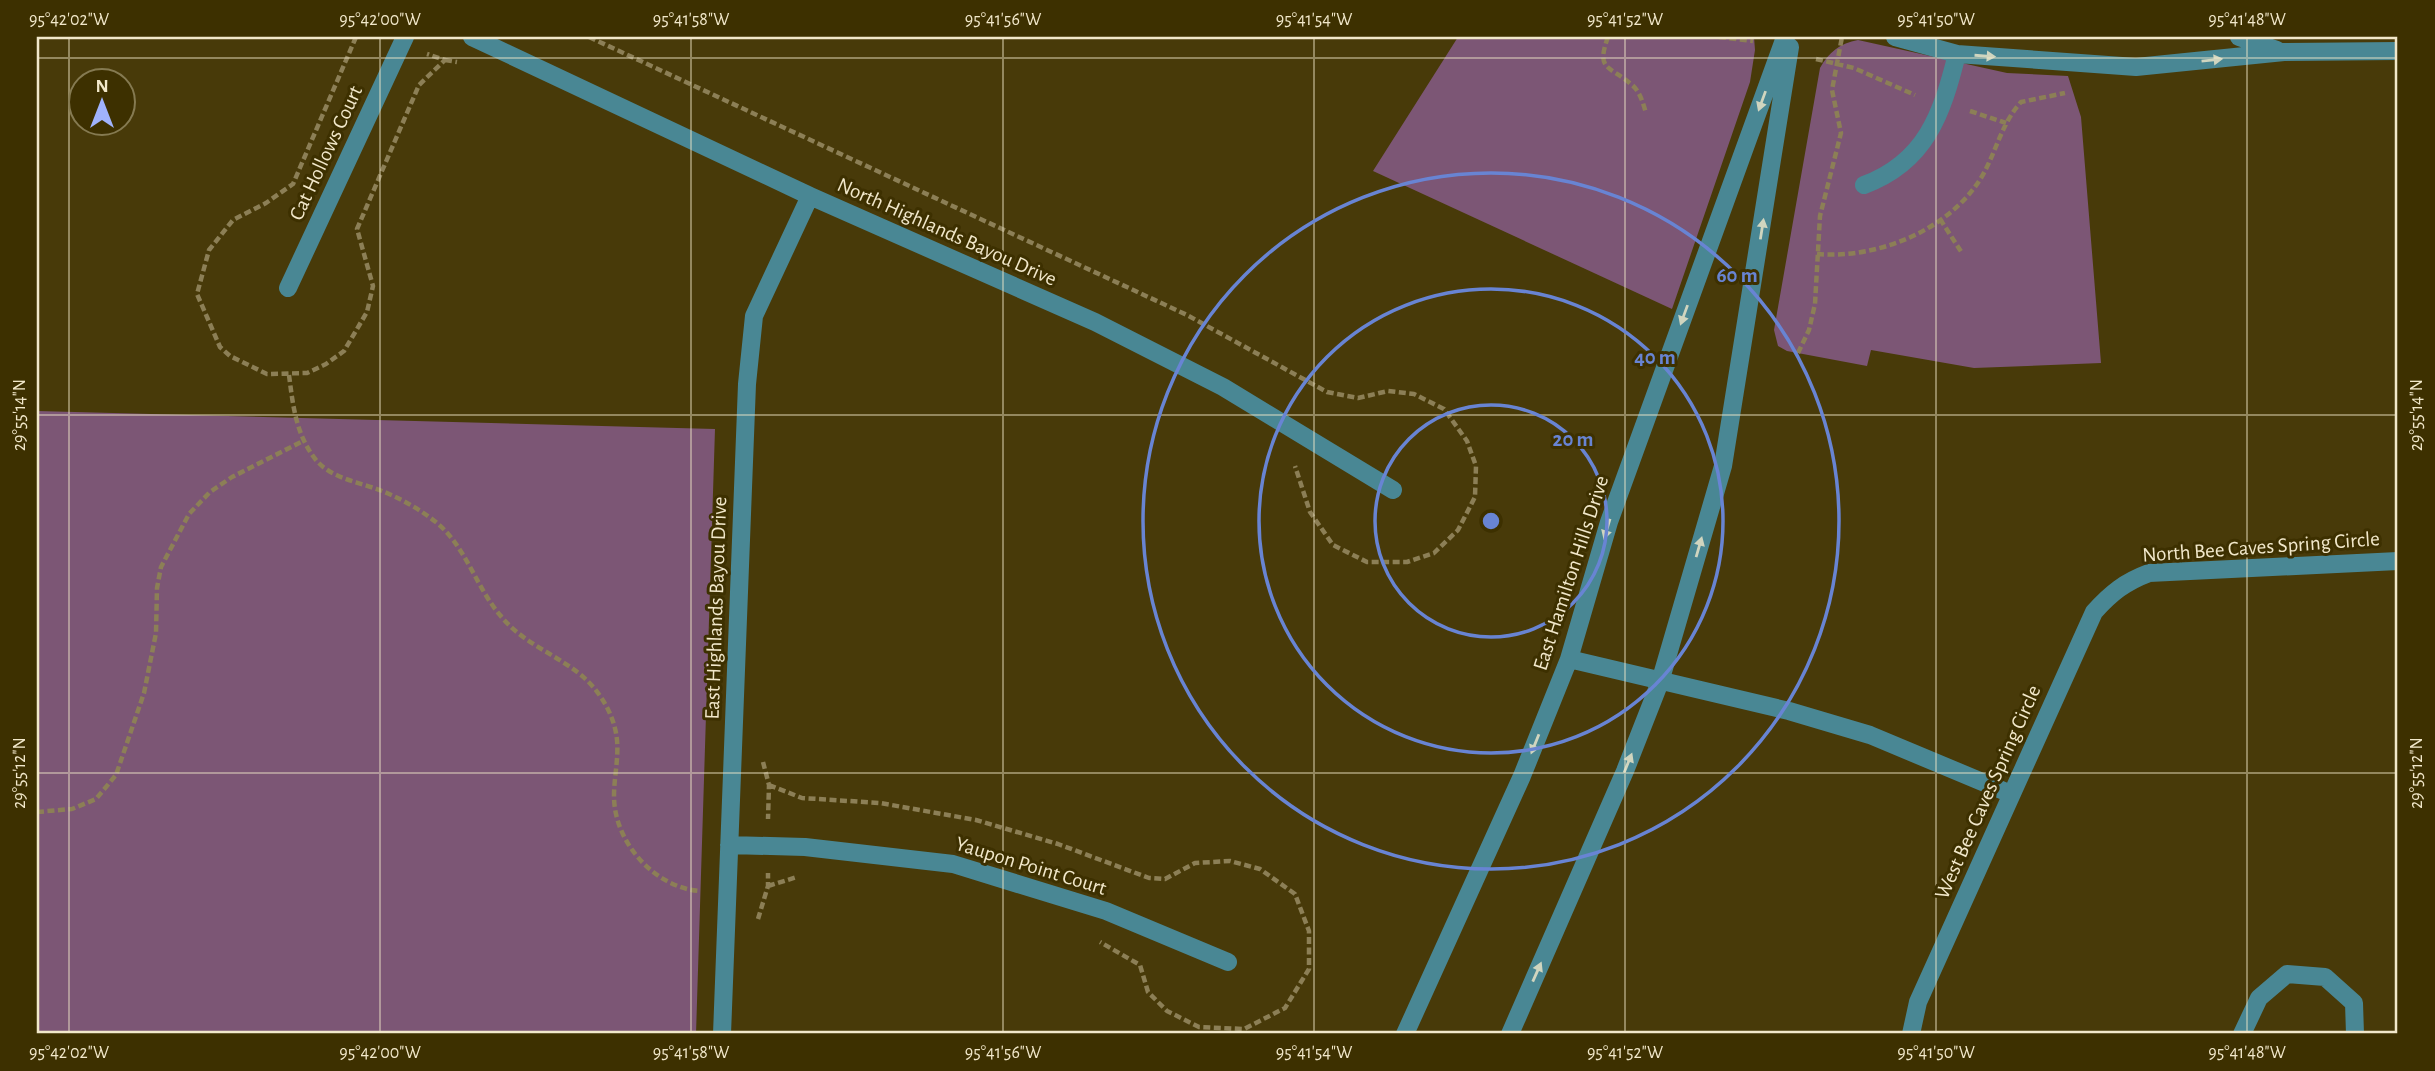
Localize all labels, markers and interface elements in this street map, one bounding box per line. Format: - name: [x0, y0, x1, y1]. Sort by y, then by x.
- text: 95°42'02"W: [29, 11, 109, 29]
- text: 95°42'00"W: [339, 11, 421, 29]
- text: 95°41'58"W: [653, 11, 729, 29]
- text: 95°41'56"W: [965, 11, 1041, 29]
- text: 95°41'54"W: [1276, 11, 1352, 29]
- text: 95°41'52"W: [1587, 11, 1663, 29]
- text: 95°41'50"W: [1897, 11, 1975, 29]
- text: 95°41'48"W: [2208, 11, 2286, 29]
- one-way arrow: [1974, 51, 1996, 62]
- one-way arrow: [2201, 54, 2223, 65]
- north arrow: [66, 66, 136, 136]
- text: N: [95, 77, 109, 96]
- street label: Cat Hollows Court: [286, 82, 366, 223]
- one-way arrow: [1756, 90, 1767, 111]
- street label: North Highlands Bayou Drive: [834, 174, 1060, 290]
- one-way arrow: [1757, 218, 1768, 240]
- text: 60 m: [1716, 265, 1758, 286]
- one-way arrow: [1678, 304, 1689, 325]
- text: 40 m: [1634, 347, 1676, 368]
- text: 29°55'14"N: [11, 379, 29, 451]
- text: 29°55'14"N: [2408, 379, 2426, 451]
- text: 20 m: [1553, 429, 1593, 450]
- street label: East Hamilton Hills Drive: [1530, 473, 1612, 673]
- street label: East Highlands Bayou Drive: [702, 496, 730, 720]
- centre of rings: [1479, 509, 1503, 533]
- one-way arrow: [1601, 518, 1612, 539]
- street label: North Bee Caves Spring Circle: [2141, 528, 2381, 566]
- one-way arrow: [1695, 537, 1705, 558]
- street label: West Bee Caves Spring Circle: [1931, 682, 2045, 902]
- one-way arrow: [1529, 734, 1540, 755]
- text: 29°55'12"N: [11, 737, 29, 809]
- text: 29°55'12"N: [2408, 737, 2426, 809]
- one-way arrow: [1622, 753, 1633, 774]
- street label: Yaupon Point Court: [953, 833, 1109, 899]
- one-way arrow: [1531, 962, 1543, 982]
- text: 95°42'02"W: [29, 1044, 109, 1062]
- text: 95°42'00"W: [339, 1044, 421, 1062]
- text: 95°41'58"W: [653, 1044, 729, 1062]
- text: 95°41'56"W: [965, 1044, 1041, 1062]
- text: 95°41'54"W: [1276, 1044, 1352, 1062]
- text: 95°41'52"W: [1587, 1044, 1663, 1062]
- text: 95°41'50"W: [1897, 1044, 1975, 1062]
- text: 95°41'48"W: [2208, 1044, 2286, 1062]

